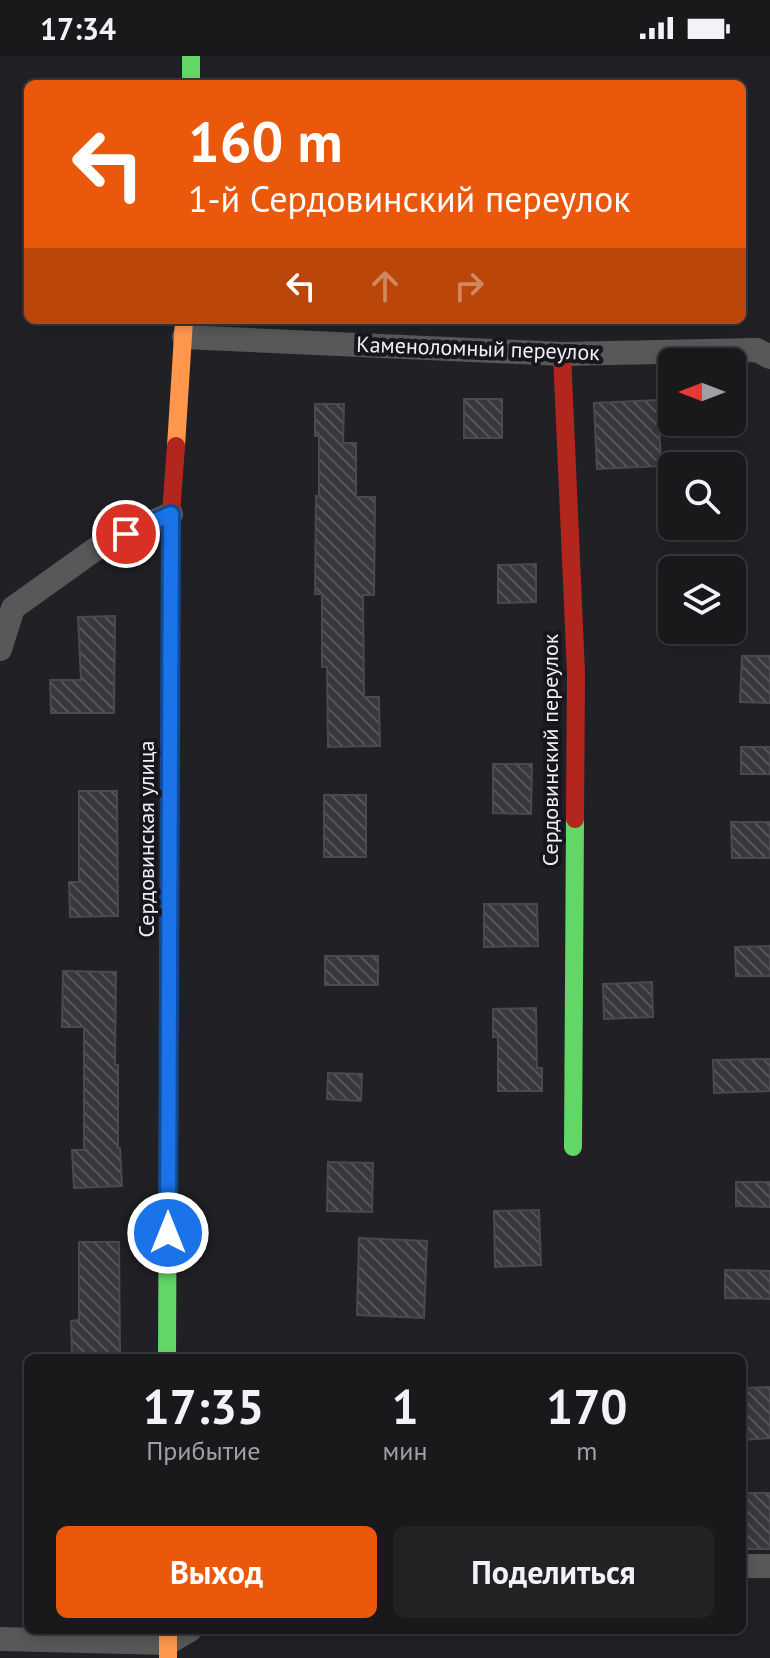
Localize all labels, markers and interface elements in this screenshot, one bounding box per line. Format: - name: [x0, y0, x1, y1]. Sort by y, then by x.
- text: 17:34: [40, 9, 116, 48]
- text: 160 m: [188, 105, 343, 177]
- icon: left: [56, 112, 160, 216]
- text: 1-й Сердовинский переулок: [188, 175, 630, 222]
- icon: left: [279, 264, 323, 308]
- icon: ahead: [363, 264, 407, 308]
- icon: right: [447, 264, 491, 308]
- street label: Каменоломный переулок: [356, 330, 601, 366]
- north arrow: [658, 348, 746, 436]
- map controls: [658, 348, 746, 644]
- button: search: [658, 452, 746, 540]
- pin: [92, 500, 160, 568]
- icon: arrive: [104, 512, 148, 556]
- button: layers: [658, 556, 746, 644]
- street label: Сердовинский переулок: [536, 633, 564, 866]
- street label: Сердовинская улица: [132, 741, 160, 937]
- position arrow: [126, 1191, 210, 1275]
- text: 17:35: [142, 1375, 264, 1437]
- text: 1: [391, 1375, 419, 1437]
- text: 170: [546, 1375, 628, 1437]
- text: Прибытие: [146, 1434, 260, 1467]
- text: мин: [383, 1434, 428, 1467]
- text: m: [576, 1434, 597, 1467]
- button: Выход: [56, 1526, 377, 1618]
- button: Поделиться: [393, 1526, 714, 1618]

